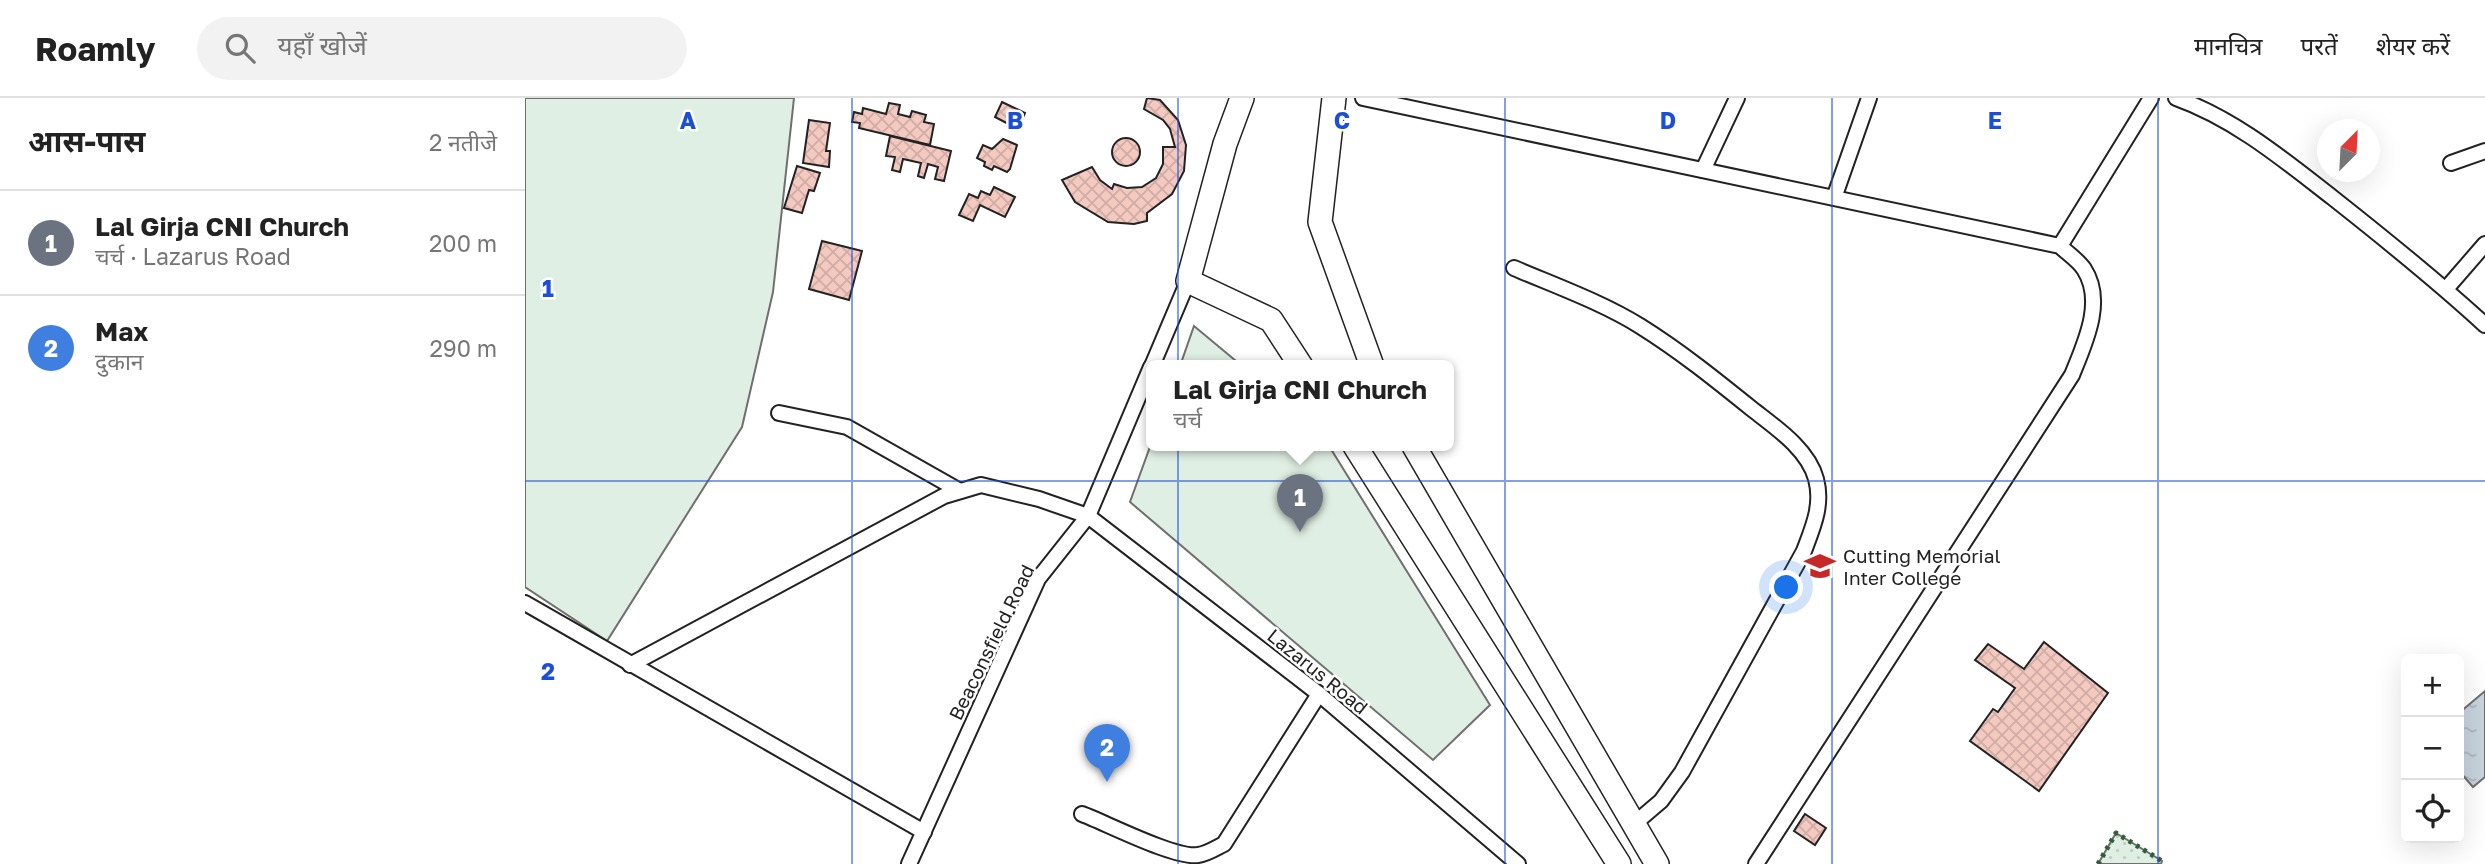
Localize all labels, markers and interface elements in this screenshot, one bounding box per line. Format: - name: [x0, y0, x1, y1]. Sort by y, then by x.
- search box: [197, 17, 687, 80]
- text: Roamly: [35, 29, 155, 68]
- icon: search: [221, 29, 259, 67]
- text: यहाँ खोजें: [277, 30, 367, 61]
- text: मानचित्र: [2194, 31, 2263, 60]
- text: परतें: [2301, 31, 2338, 60]
- text: शेयर करें: [2376, 31, 2450, 60]
- text: A: [680, 106, 697, 134]
- text: B: [1007, 106, 1023, 134]
- text: C: [1334, 106, 1350, 134]
- text: D: [1660, 106, 1676, 134]
- text: E: [1988, 106, 2002, 134]
- north arrow: [2317, 119, 2380, 182]
- text: आस-पास: [28, 123, 145, 159]
- text: 2 नतीजे: [429, 128, 497, 156]
- text: Lal Girja CNI Church: [95, 211, 349, 242]
- text: 1: [45, 229, 57, 257]
- text: 200 m: [429, 229, 497, 257]
- text: चर्च · Lazarus Road: [95, 242, 291, 270]
- text: 1: [542, 274, 554, 302]
- text: Max: [95, 316, 148, 347]
- text: 2: [44, 334, 58, 362]
- text: 290 m: [429, 334, 497, 362]
- text: दुकान: [95, 347, 144, 375]
- popup: [1146, 360, 1454, 451]
- text: Lal Girja CNI Church: [1173, 374, 1427, 405]
- text: चर्च: [1173, 405, 1202, 433]
- pin: 1: [1277, 474, 1323, 532]
- place label: Cutting Memorial Inter College: [1843, 544, 2001, 589]
- school or university icon: Cutting Memorial Inter College: [1803, 549, 1837, 583]
- street label: Beaconsfield Road: [943, 561, 1039, 723]
- your location: [1769, 570, 1803, 604]
- street label: Lazarus Road: [1263, 624, 1373, 718]
- map controls: [2401, 654, 2464, 843]
- button: +: [2401, 654, 2464, 717]
- text: 2: [541, 657, 555, 685]
- button: −: [2401, 717, 2464, 780]
- pin: 2: [1084, 724, 1130, 782]
- button: locate: [2401, 780, 2464, 843]

